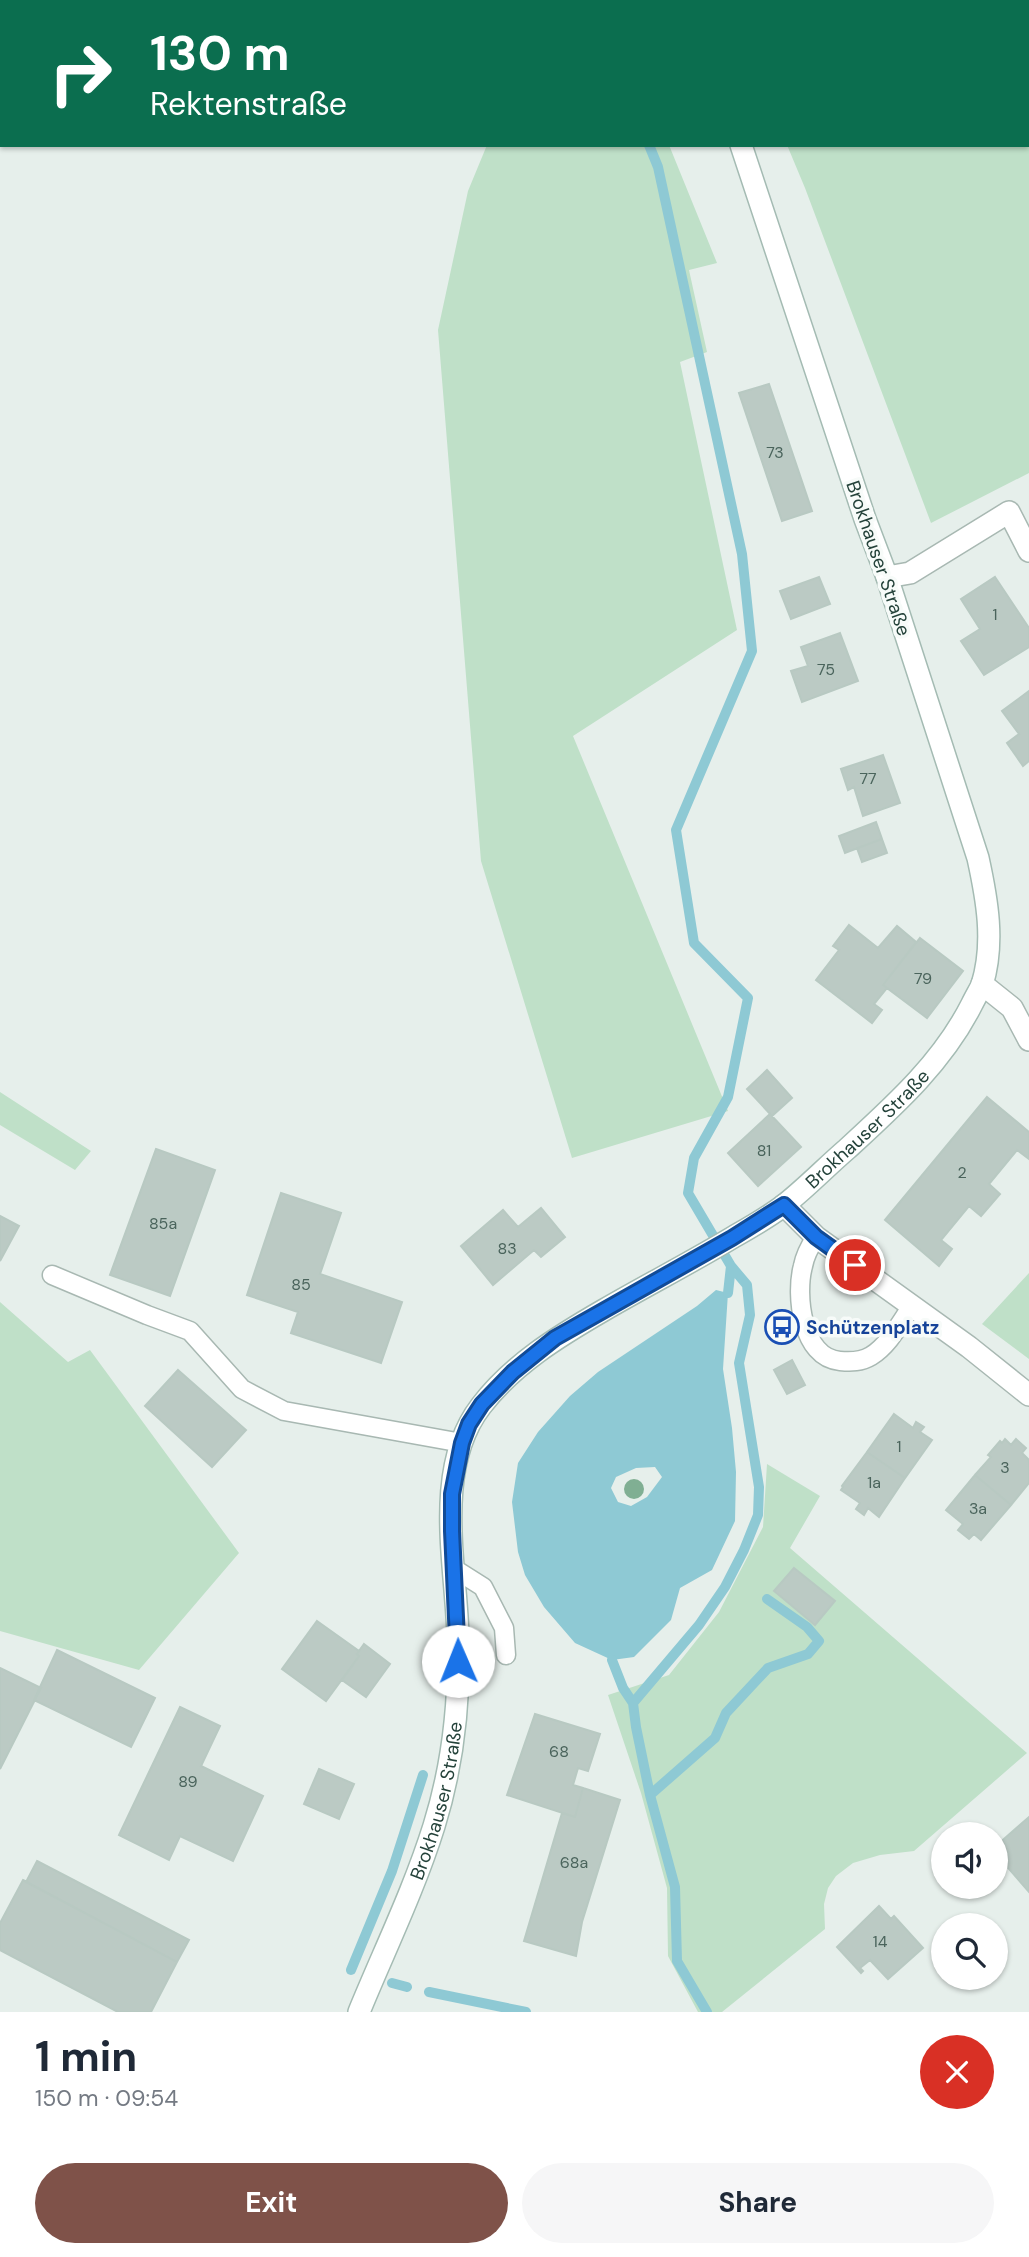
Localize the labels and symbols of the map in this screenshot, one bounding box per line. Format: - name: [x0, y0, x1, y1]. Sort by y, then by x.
- house number: 73: [766, 442, 784, 463]
- street label: Brokhauser Straße: [840, 477, 917, 639]
- house number: 1: [993, 604, 998, 625]
- house number: 75: [817, 659, 835, 680]
- house number: 77: [859, 768, 877, 789]
- house number: 79: [914, 968, 932, 989]
- street label: Brokhauser Straße: [800, 1064, 935, 1194]
- house number: 81: [757, 1140, 771, 1161]
- house number: 2: [957, 1162, 967, 1183]
- house number: 85a: [149, 1213, 177, 1234]
- pin: [825, 1235, 885, 1295]
- house number: 83: [497, 1238, 517, 1259]
- house number: 85: [291, 1274, 311, 1295]
- bus stop icon: Schützenplatz: [763, 1308, 801, 1346]
- place label: Schützenplatz: [806, 1315, 939, 1340]
- house number: 1: [897, 1436, 902, 1457]
- house number: 3: [1000, 1457, 1010, 1478]
- house number: 1a: [867, 1472, 881, 1493]
- house number: 3a: [969, 1498, 987, 1519]
- position arrow: [421, 1624, 495, 1698]
- street label: Brokhauser Straße: [404, 1720, 468, 1883]
- house number: 68: [549, 1741, 569, 1762]
- house number: 89: [178, 1771, 198, 1792]
- house number: 68a: [560, 1852, 588, 1873]
- house number: 14: [873, 1931, 888, 1952]

